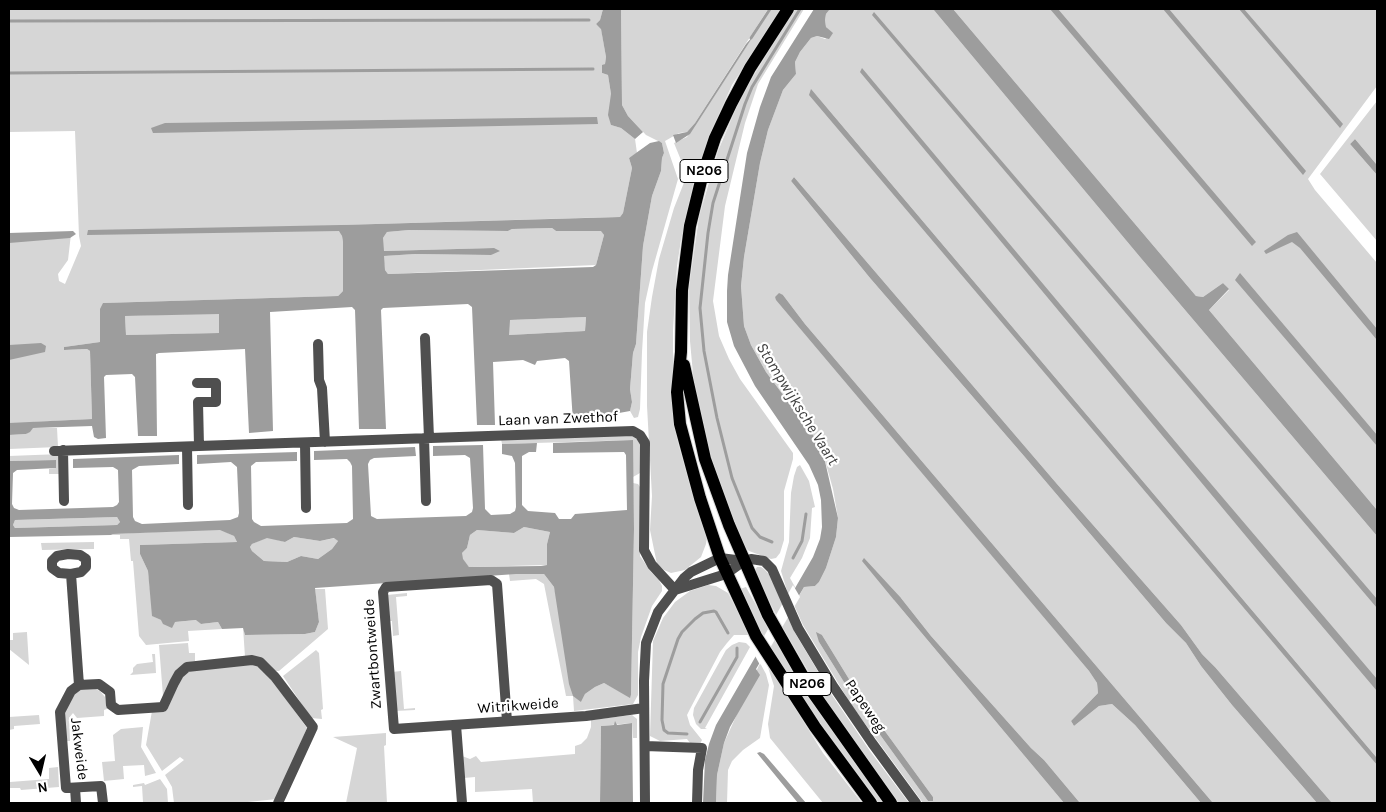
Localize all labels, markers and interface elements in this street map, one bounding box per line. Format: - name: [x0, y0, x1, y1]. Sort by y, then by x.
- road number: N206: [680, 160, 728, 182]
- water label: Stompwijksche Vaart: [752, 339, 842, 469]
- street label: Laan van Zwethof: [498, 408, 618, 430]
- street label: Zwartbontweide: [360, 598, 386, 710]
- road number: N206: [783, 672, 831, 696]
- street label: Papeweg: [841, 676, 889, 736]
- street label: Witrikweide: [477, 694, 559, 718]
- street label: Jakweide: [66, 717, 92, 781]
- north arrow: [15, 747, 65, 797]
- text: N: [36, 778, 49, 796]

